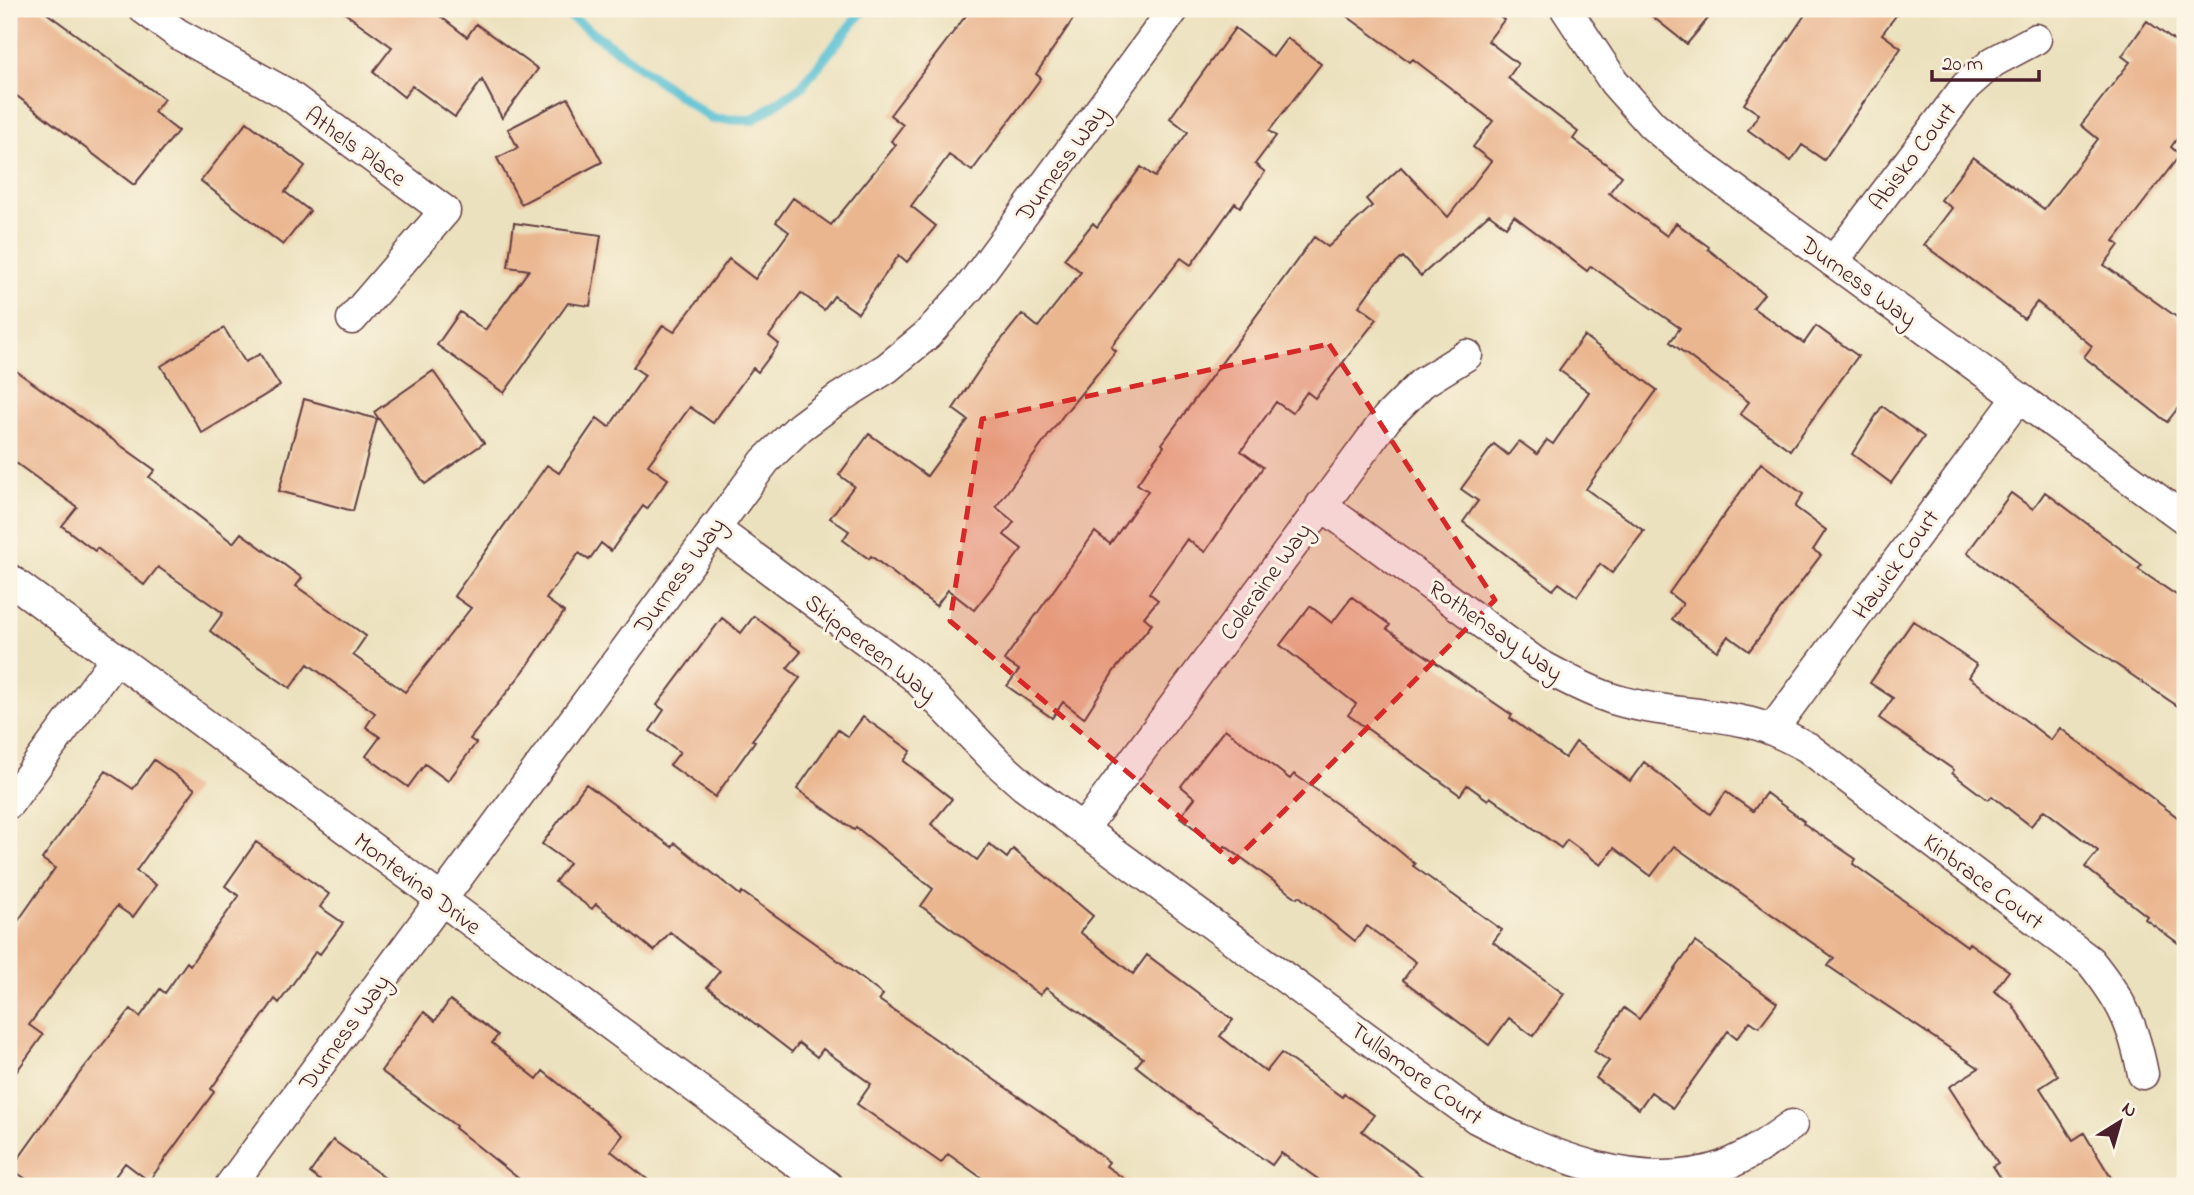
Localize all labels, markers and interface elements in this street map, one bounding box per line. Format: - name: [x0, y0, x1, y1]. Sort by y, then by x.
- scale bar: [1932, 38, 2038, 82]
- text: 20 m: [1942, 50, 1983, 80]
- street label: Abisko Court: [1862, 96, 1966, 219]
- street label: Athels Place: [296, 99, 413, 197]
- street label: Durness Way: [1008, 99, 1118, 231]
- street label: Durness Way: [1791, 228, 1923, 338]
- street label: Hawick Court: [1845, 503, 1949, 628]
- street label: Durness Way: [626, 511, 736, 643]
- street label: Coleraine Way: [1212, 516, 1323, 649]
- street label: Rothensay Way: [1420, 573, 1569, 692]
- street label: Skippereen Way: [796, 586, 943, 712]
- street label: Montevina Drive: [345, 825, 488, 945]
- street label: Kinbrace Court: [1915, 826, 2050, 940]
- street label: Durness Way: [291, 968, 401, 1100]
- street label: Tullamore Court: [1342, 1015, 1489, 1135]
- north arrow: [2086, 1086, 2156, 1156]
- text: N: [2115, 1096, 2142, 1125]

